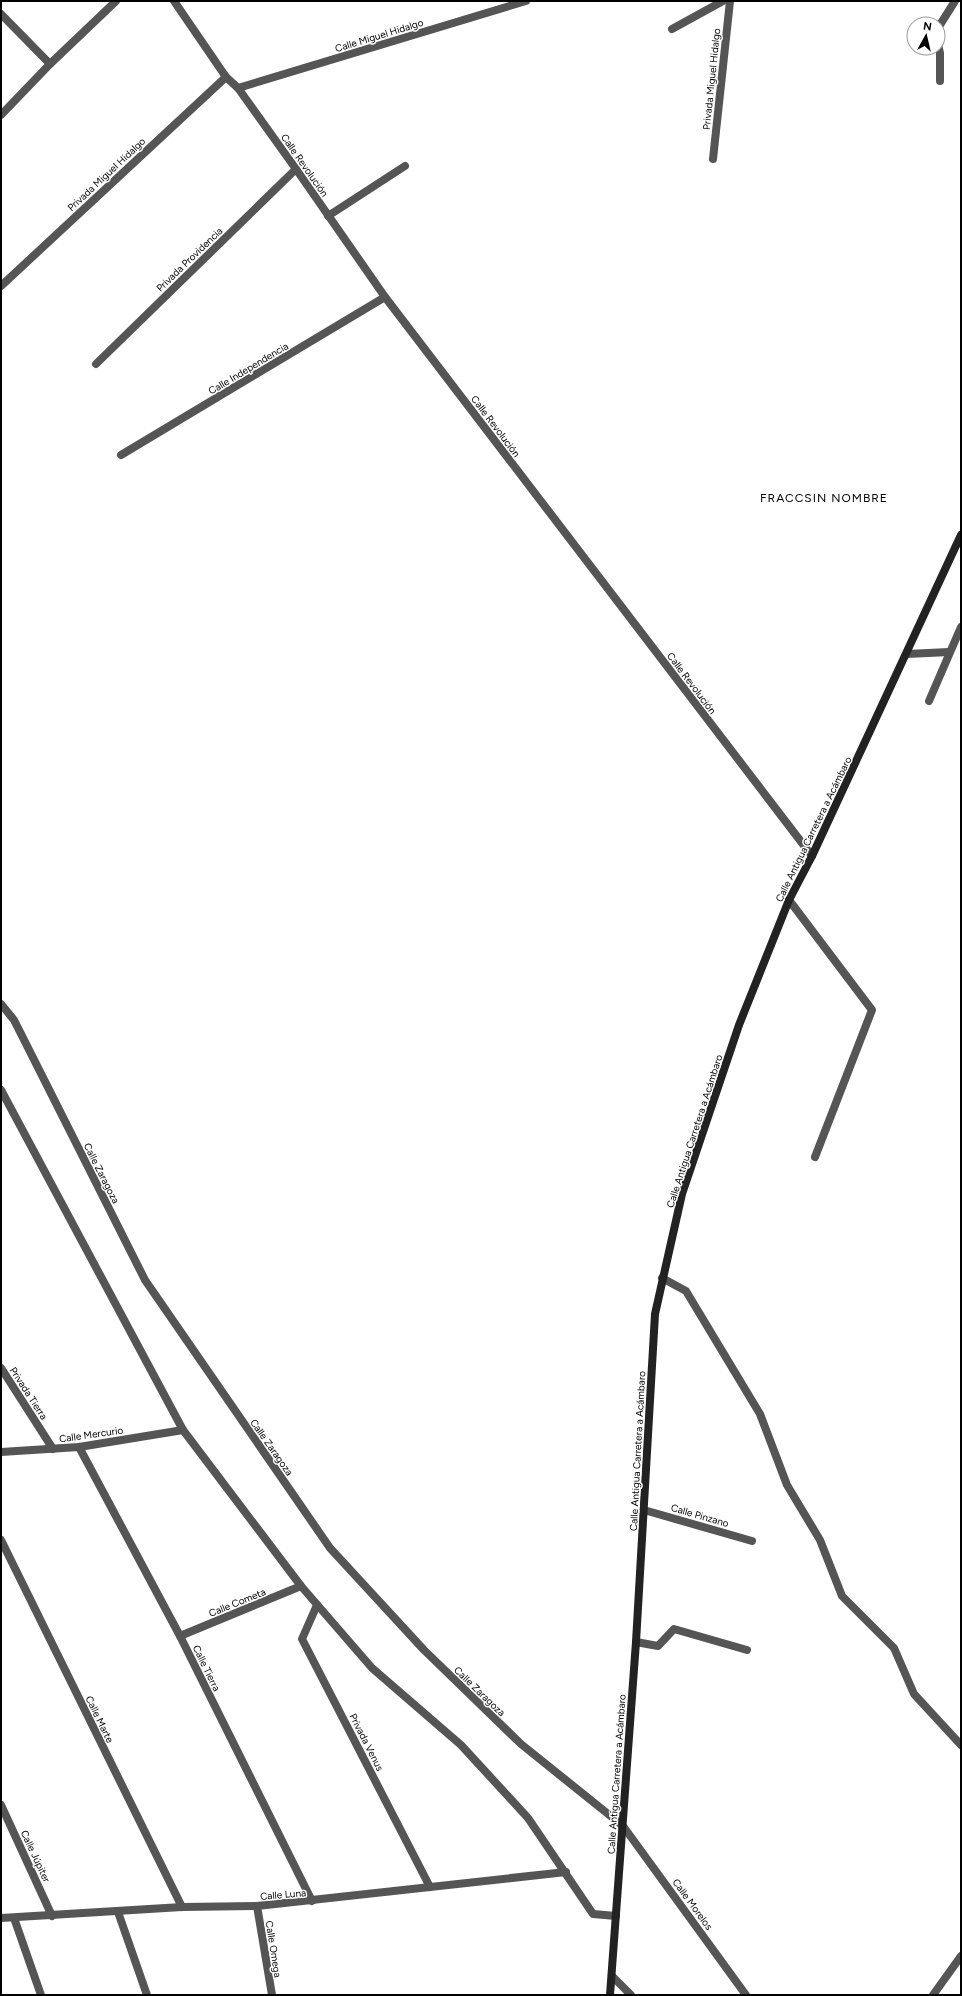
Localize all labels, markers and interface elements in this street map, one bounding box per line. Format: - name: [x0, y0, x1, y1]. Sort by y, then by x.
- street label: Calle Miguel Hidalgo: [333, 16, 425, 55]
- north arrow: [906, 16, 946, 56]
- text: N: [922, 20, 932, 34]
- street label: Privada Miguel Hidalgo: [700, 27, 723, 130]
- street label: Calle Revolución: [278, 131, 331, 200]
- street label: Privada Miguel Hidalgo: [65, 135, 148, 214]
- street label: Privada Providencia: [154, 224, 225, 294]
- street label: Calle Independencia: [206, 339, 291, 397]
- street label: Calle Revolución: [468, 393, 523, 460]
- district label: FRACCSIN NOMBRE: [760, 491, 888, 505]
- street label: Calle Revolución: [664, 650, 719, 717]
- street label: Calle Antigua Carretera a Acámbaro: [772, 754, 854, 904]
- street label: Calle Antigua Carretera a Acámbaro: [664, 1053, 725, 1209]
- street label: Calle Zaragoza: [81, 1141, 122, 1206]
- street label: Privada Tierra: [7, 1364, 50, 1422]
- street label: Calle Antigua Carretera a Acámbaro: [627, 1370, 648, 1531]
- street label: Calle Zaragoza: [247, 1416, 296, 1478]
- street label: Calle Mercurio: [58, 1424, 124, 1445]
- street label: Calle Pinzano: [669, 1501, 731, 1530]
- street label: Calle Cometa: [207, 1585, 268, 1620]
- street label: Calle Tierra: [190, 1643, 223, 1693]
- street label: Calle Zaragoza: [451, 1664, 508, 1719]
- street label: Calle Antigua Carretera a Acámbaro: [604, 1693, 629, 1854]
- street label: Calle Marte: [83, 1694, 117, 1745]
- street label: Privada Venus: [346, 1711, 387, 1773]
- street label: Calle Júpiter: [18, 1828, 54, 1885]
- street label: Calle Morelos: [670, 1876, 716, 1933]
- street label: Calle Luna: [260, 1886, 307, 1903]
- street label: Calle Omega: [263, 1920, 284, 1978]

